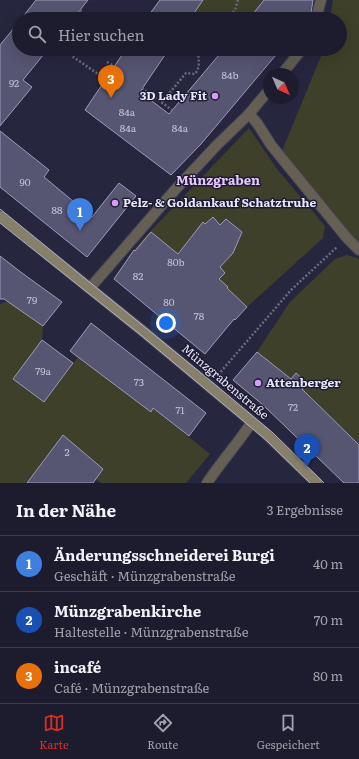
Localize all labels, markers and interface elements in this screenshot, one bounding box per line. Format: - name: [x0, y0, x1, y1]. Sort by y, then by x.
- search box: [12, 12, 347, 56]
- icon: search: [26, 23, 48, 45]
- text: Hier suchen: [58, 23, 144, 46]
- pin: 3: [98, 65, 124, 98]
- house number: 84b: [221, 67, 239, 82]
- north arrow: [263, 68, 299, 104]
- house number: 92: [9, 75, 19, 90]
- place label: 3D Lady Fit: [140, 86, 208, 104]
- marker: 3D Lady Fit: [210, 91, 220, 101]
- house number: 84a: [119, 104, 136, 119]
- house number: 84a: [120, 120, 137, 135]
- house number: 84a: [172, 120, 189, 135]
- district label: Münzgraben: [176, 170, 260, 189]
- house number: 90: [19, 174, 31, 189]
- place label: Pelz- & Goldankauf Schatztruhe: [123, 193, 317, 211]
- pin: 1: [67, 198, 93, 231]
- marker: Pelz- & Goldankauf Schatztruhe: [110, 198, 120, 208]
- house number: 88: [51, 202, 63, 217]
- house number: 80b: [167, 254, 185, 269]
- house number: 82: [133, 268, 143, 283]
- house number: 79: [27, 292, 37, 307]
- house number: 80: [163, 294, 175, 309]
- house number: 78: [194, 308, 205, 323]
- your location: [156, 313, 176, 333]
- street label: Münzgrabenstraße: [178, 339, 273, 423]
- house number: 79a: [35, 363, 51, 378]
- place label: Attenberger: [266, 373, 341, 391]
- house number: 73: [134, 374, 144, 389]
- marker: Attenberger: [253, 378, 263, 388]
- house number: 72: [288, 399, 298, 414]
- house number: 71: [175, 402, 185, 417]
- pin: 2: [294, 434, 320, 467]
- house number: 2: [64, 444, 70, 459]
- text: In der Nähe: [16, 497, 116, 522]
- text: 3 Ergebnisse: [266, 500, 343, 519]
- text: Änderungsschneiderei Burgi: [54, 543, 275, 566]
- text: 1: [26, 554, 32, 573]
- text: 40 m: [313, 554, 343, 573]
- text: Geschäft · Münzgrabenstraße: [54, 566, 236, 585]
- text: Münzgrabenkirche: [54, 599, 201, 622]
- text: 2: [26, 610, 32, 629]
- text: 70 m: [314, 610, 343, 629]
- text: Haltestelle · Münzgrabenstraße: [54, 622, 248, 641]
- text: incafé: [54, 655, 101, 678]
- text: 3: [25, 666, 33, 685]
- text: 80 m: [313, 666, 343, 685]
- text: Café · Münzgrabenstraße: [54, 678, 209, 697]
- tab: Karte: [39, 712, 69, 752]
- tab: Route: [147, 712, 178, 752]
- tab: Gespeichert: [257, 712, 320, 752]

